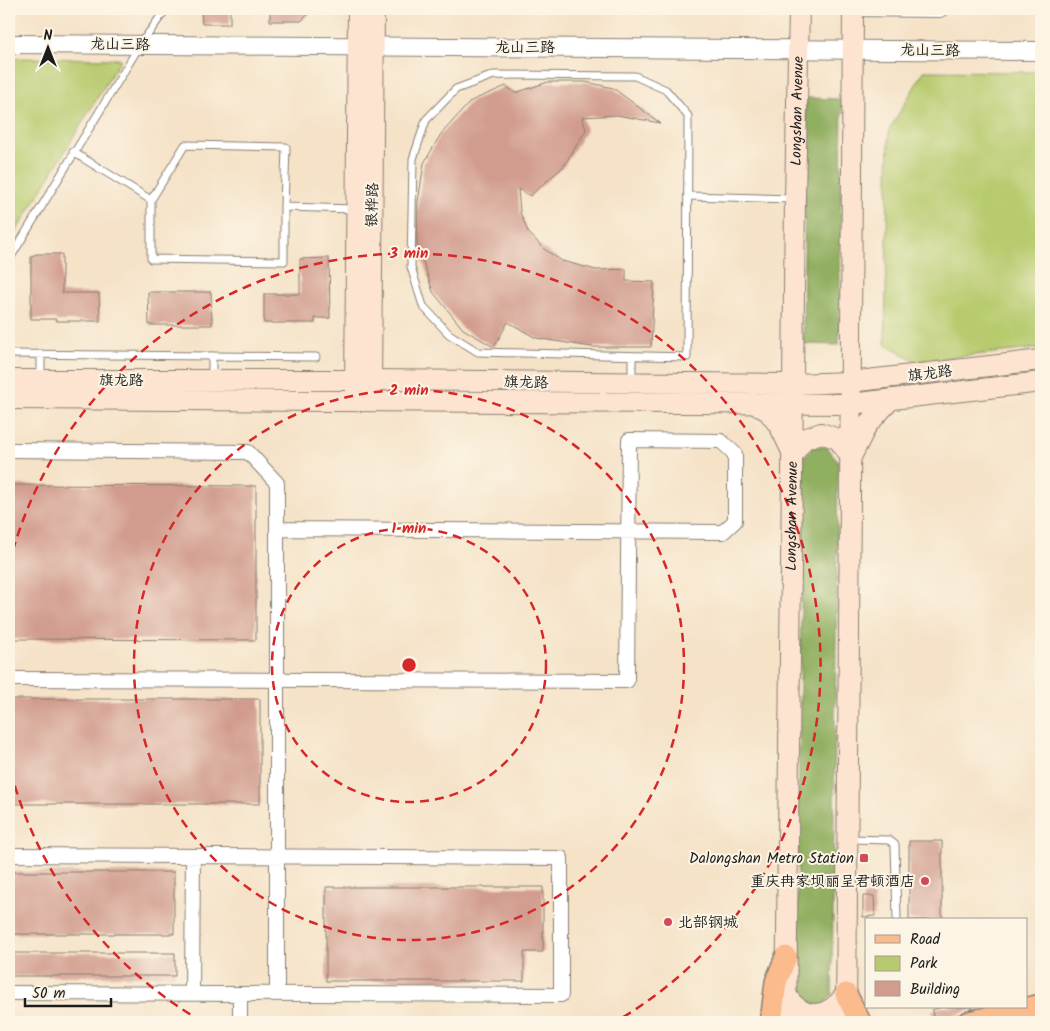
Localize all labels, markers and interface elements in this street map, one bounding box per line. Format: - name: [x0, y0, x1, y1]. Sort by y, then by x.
- north arrow: [22, 22, 72, 72]
- text: N: [44, 25, 53, 47]
- street label: 龙山三路: [90, 32, 150, 58]
- street label: 龙山三路: [495, 36, 555, 60]
- street label: 龙山三路: [900, 38, 960, 64]
- street label: Longshan Avenue: [785, 56, 811, 166]
- street label: 银桦路: [361, 182, 385, 228]
- text: 3 min: [389, 242, 428, 266]
- street label: 旗龙路: [906, 359, 954, 389]
- street label: 旗龙路: [98, 369, 144, 393]
- street label: 旗龙路: [503, 371, 549, 395]
- text: 2 min: [389, 379, 429, 403]
- street label: Longshan Avenue: [780, 461, 805, 571]
- text: 1 min: [392, 517, 426, 541]
- centre of rings: [400, 656, 418, 674]
- place label: Dalongshan Metro Station: [689, 847, 854, 871]
- marker: Dalongshan Metro Station: [858, 852, 870, 864]
- place label: 重庆冉家坝丽呈君顿酒店: [750, 870, 915, 894]
- marker: 重庆冉家坝丽呈君顿酒店: [919, 875, 931, 887]
- place label: 北部钢城: [678, 911, 738, 935]
- marker: 北部钢城: [662, 916, 674, 928]
- legend: [865, 918, 1028, 1008]
- text: Road: [910, 928, 941, 952]
- text: Park: [910, 952, 938, 976]
- scale bar: [25, 976, 111, 1008]
- text: Building: [910, 978, 960, 1002]
- text: 50 m: [32, 982, 66, 1006]

